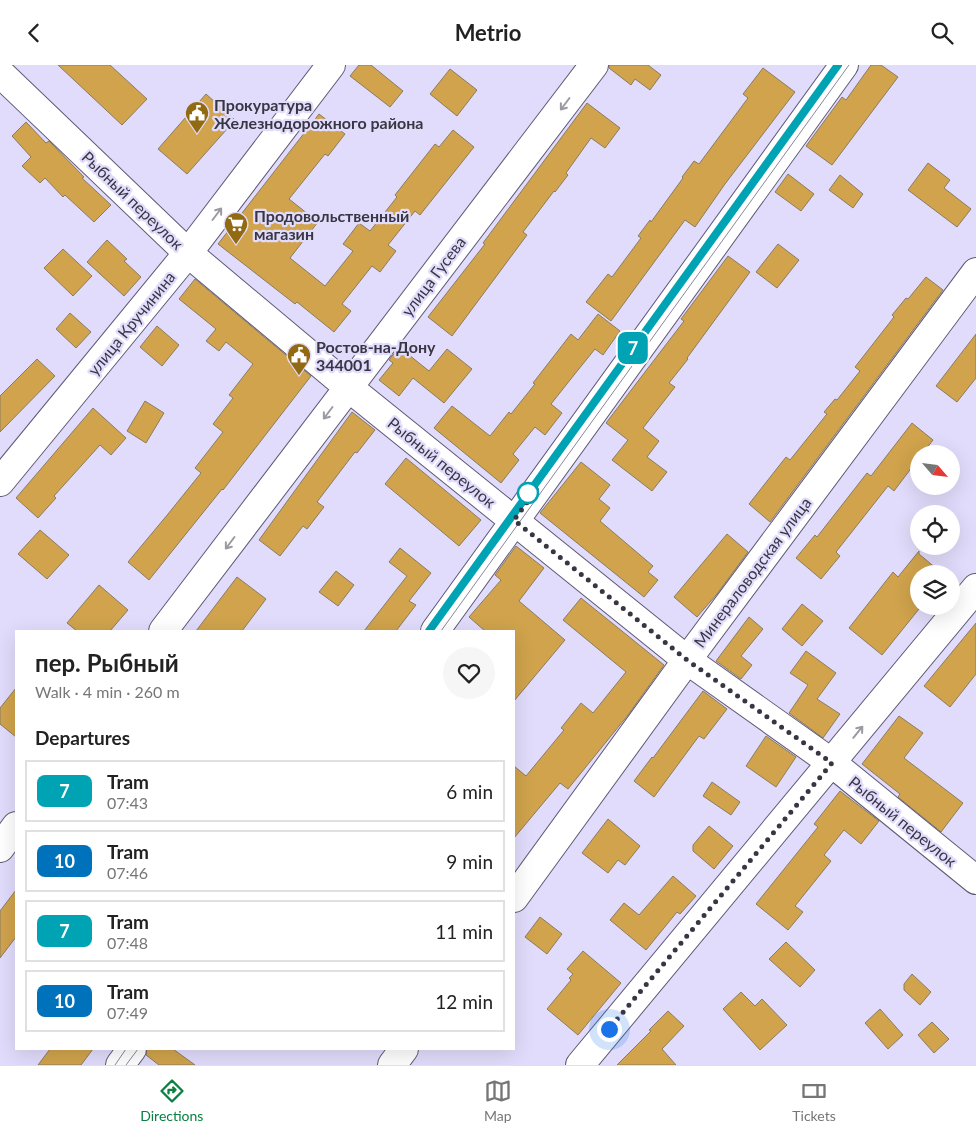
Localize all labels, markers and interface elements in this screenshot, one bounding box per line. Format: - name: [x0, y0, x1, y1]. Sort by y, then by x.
- icon: back: [20, 19, 48, 47]
- text: Metrio: [455, 19, 521, 46]
- icon: search: [928, 19, 956, 47]
- place label: Прокуратура Железнодорожного района: [214, 95, 423, 132]
- one-way arrow: [559, 97, 570, 110]
- public building icon: Прокуратура Железнодорожного района: [184, 100, 210, 134]
- street label: Рыбный переулок: [79, 147, 188, 254]
- place label: Продовольственный магазин: [254, 206, 409, 243]
- one-way arrow: [212, 208, 223, 221]
- supermarket icon: Продовольственный магазин: [223, 211, 249, 245]
- street label: улица Гусева: [397, 232, 469, 320]
- street label: улица Кручинина: [83, 267, 179, 379]
- line badge: 7: [617, 332, 649, 364]
- place label: Ростов-на-Дону 344001: [316, 337, 436, 374]
- text: 7: [628, 337, 638, 359]
- public building icon: Ростов-на-Дону 344001: [286, 342, 312, 376]
- one-way arrow: [322, 406, 333, 419]
- street label: Рыбный переулок: [384, 413, 500, 512]
- north arrow: [910, 445, 960, 495]
- map controls: [910, 445, 960, 615]
- unlabelled marker: [517, 482, 539, 504]
- street label: Минераловодская улица: [689, 493, 815, 651]
- button: locate: [910, 505, 960, 555]
- one-way arrow: [224, 536, 235, 549]
- button: layers: [910, 565, 960, 615]
- button: heart: [443, 647, 495, 699]
- text: пер. Рыбный: [35, 648, 179, 677]
- text: Walk · 4 min · 260 m: [35, 682, 180, 701]
- text: Departures: [35, 726, 130, 749]
- one-way arrow: [852, 726, 863, 739]
- text: Tram: [107, 770, 149, 793]
- street label: Рыбный переулок: [845, 772, 961, 871]
- text: 7: [59, 780, 70, 802]
- text: 6 min: [446, 780, 493, 803]
- text: 07:43: [107, 793, 148, 812]
- text: Tram: [107, 840, 149, 863]
- text: 10: [54, 850, 75, 872]
- text: 9 min: [446, 850, 493, 873]
- text: 07:46: [107, 863, 148, 882]
- text: Tram: [107, 910, 149, 933]
- text: 7: [59, 920, 70, 942]
- text: 11 min: [435, 920, 493, 943]
- text: 07:48: [107, 933, 148, 952]
- text: Tram: [107, 980, 149, 1003]
- text: 10: [54, 990, 75, 1012]
- text: 12 min: [435, 990, 493, 1013]
- text: 07:49: [107, 1003, 148, 1022]
- your location: [597, 1017, 622, 1042]
- tab: Directions: [140, 1077, 203, 1124]
- tab: Map: [484, 1077, 512, 1124]
- tab: Tickets: [792, 1077, 836, 1124]

